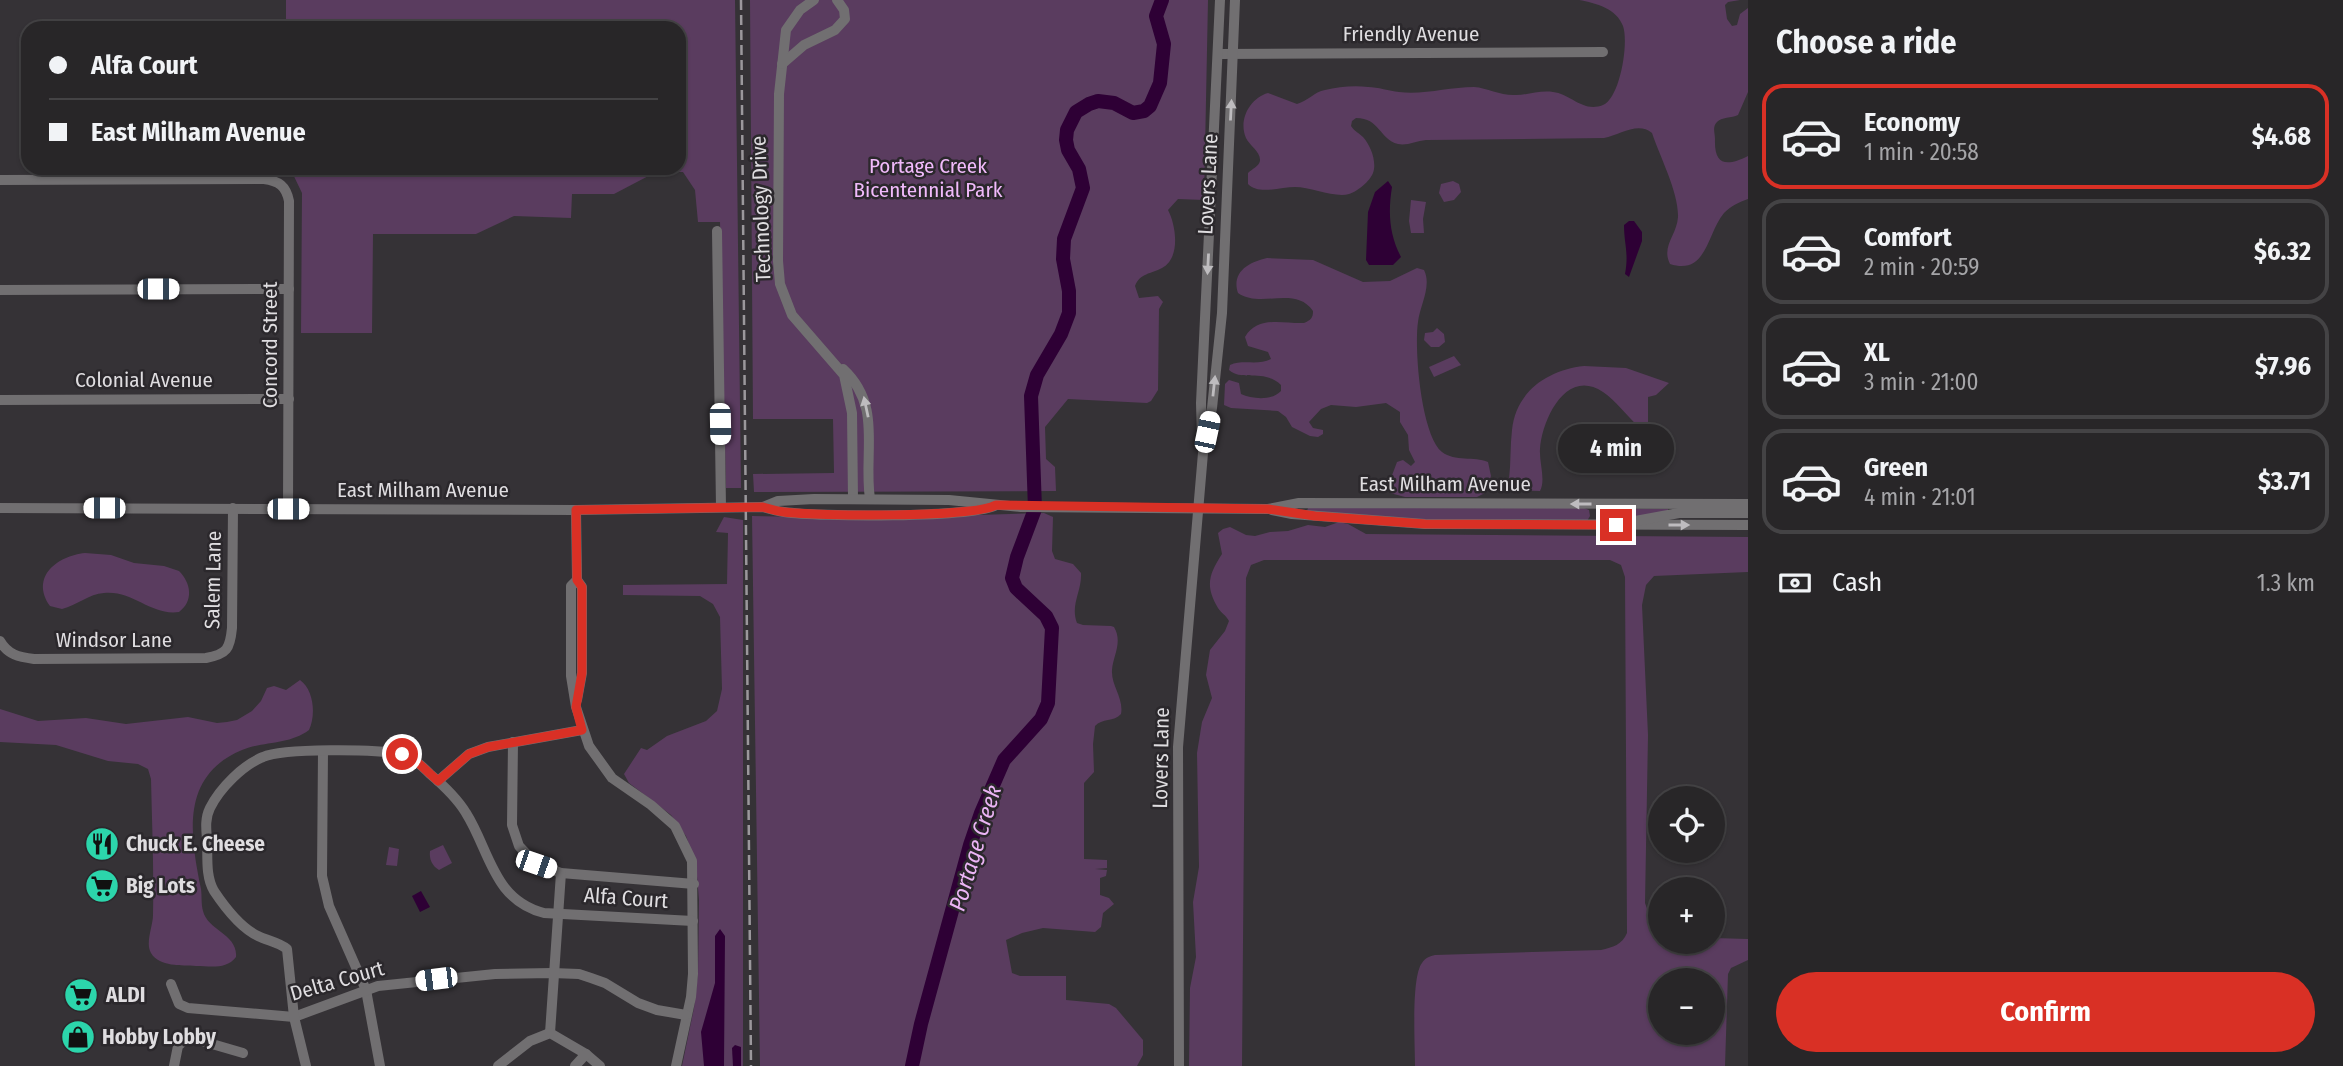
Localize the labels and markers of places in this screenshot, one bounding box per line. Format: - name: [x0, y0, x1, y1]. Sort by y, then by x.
- restaurant icon: Chuck E. Cheese: [83, 825, 121, 863]
- place label: Chuck E. Cheese: [126, 831, 265, 857]
- supermarket icon: Big Lots: [83, 867, 121, 905]
- place label: Big Lots: [126, 873, 195, 899]
- supermarket icon: ALDI: [62, 976, 100, 1014]
- place label: ALDI: [105, 982, 145, 1008]
- shop icon: Hobby Lobby: [59, 1018, 97, 1056]
- place label: Hobby Lobby: [102, 1024, 217, 1050]

